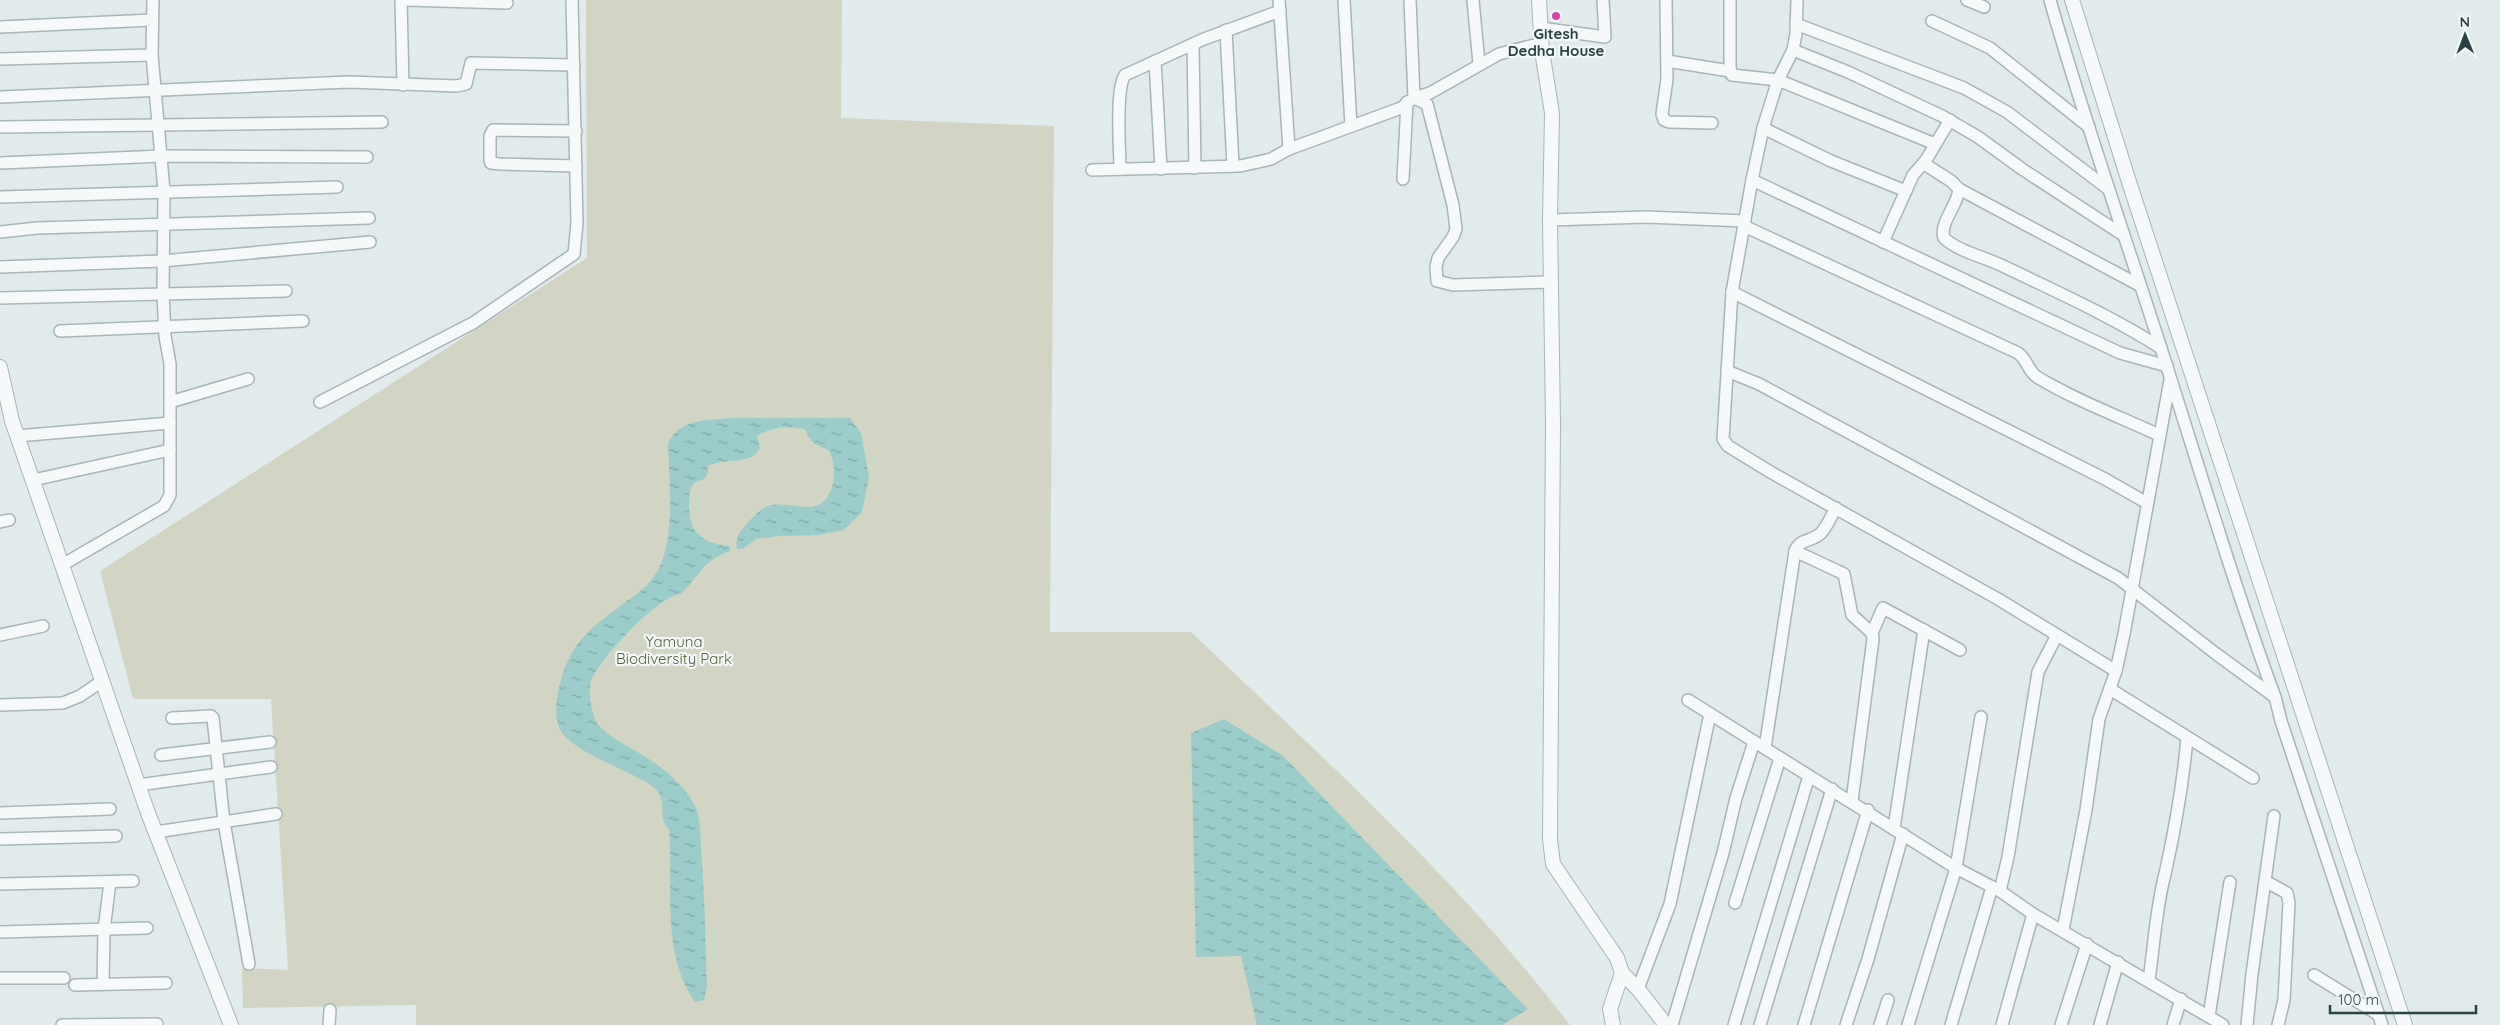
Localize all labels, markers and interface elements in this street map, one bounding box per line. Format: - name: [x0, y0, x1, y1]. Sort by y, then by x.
- marker: Gitesh Dedha House: [1550, 10, 1562, 22]
- north arrow: [2440, 10, 2490, 60]
- text: N: [2459, 13, 2470, 31]
- place label: Gitesh Dedha House: [1508, 24, 1604, 60]
- park label: Yamuna Biodiversity Park: [616, 632, 732, 668]
- scale bar: [2330, 982, 2476, 1014]
- text: 100 m: [2338, 990, 2379, 1009]

